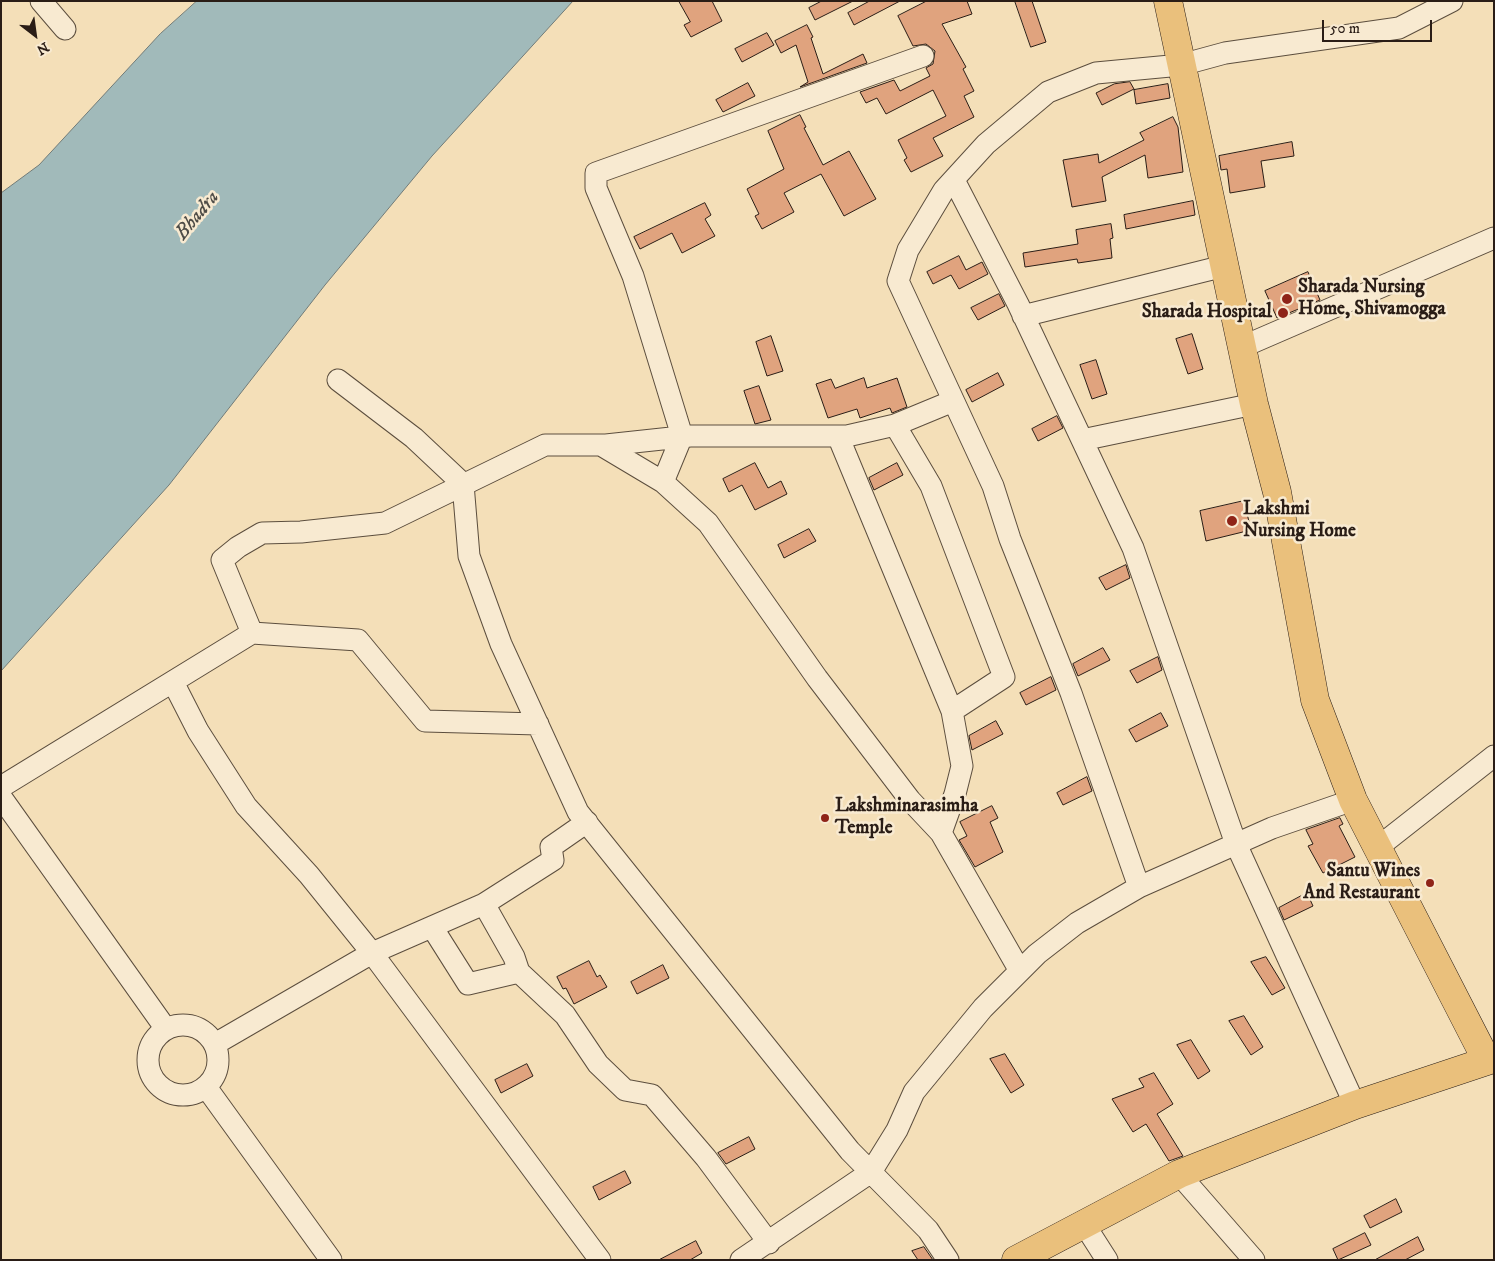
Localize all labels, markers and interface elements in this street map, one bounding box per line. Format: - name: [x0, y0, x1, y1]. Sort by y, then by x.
- north arrow: [10, 10, 60, 60]
- scale bar: [1325, 10, 1435, 42]
- text: 50 m: [1330, 19, 1360, 38]
- text: N: [33, 37, 52, 59]
- water label: Bhadra: [171, 187, 225, 245]
- place label: Sharada Nursing Home, Shivamogga: [1298, 277, 1445, 321]
- marker: Sharada Nursing Home, Shivamogga: [1280, 292, 1294, 306]
- place label: Sharada Hospital: [1142, 302, 1272, 324]
- marker: Sharada Hospital: [1276, 306, 1290, 320]
- place label: Lakshmi Nursing Home: [1243, 499, 1356, 543]
- marker: Lakshmi Nursing Home: [1225, 514, 1239, 528]
- place label: Lakshminarasimha Temple: [835, 796, 978, 840]
- marker: Lakshminarasimha Temple: [819, 812, 831, 824]
- place label: Santu Wines And Restaurant: [1303, 861, 1420, 905]
- marker: Santu Wines And Restaurant: [1424, 877, 1436, 889]

